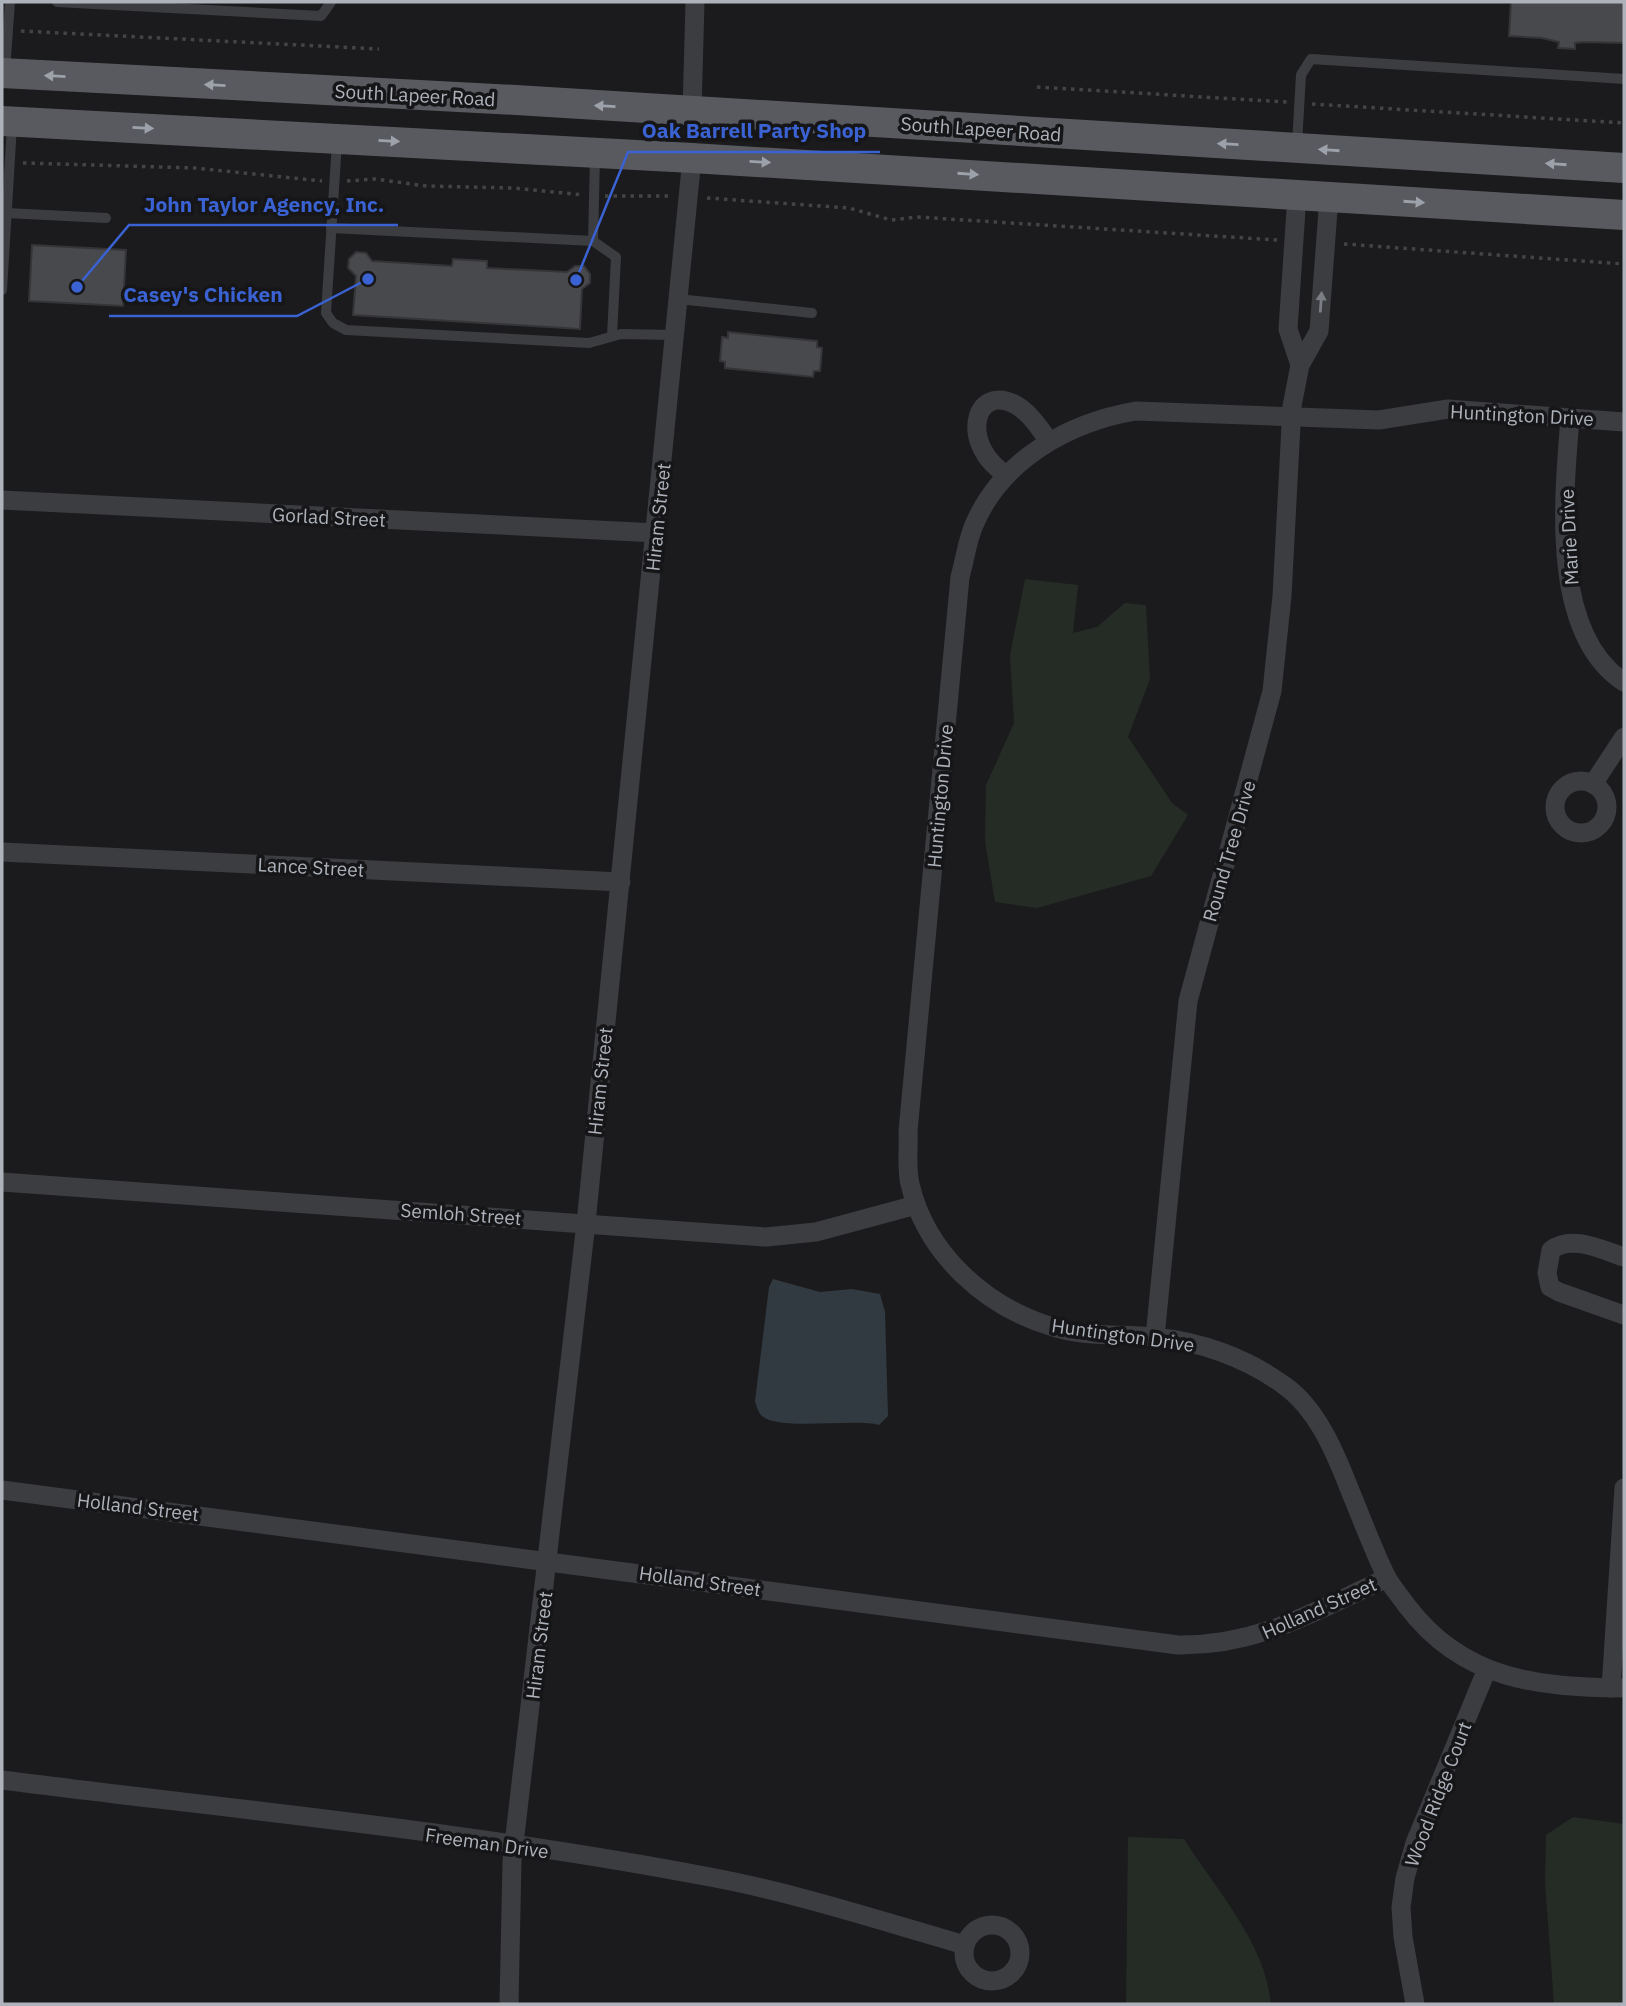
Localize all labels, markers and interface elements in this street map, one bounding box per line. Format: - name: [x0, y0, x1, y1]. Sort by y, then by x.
- one-way arrow: [44, 71, 66, 82]
- one-way arrow: [204, 79, 226, 90]
- street label: South Lapeer Road: [334, 79, 496, 111]
- one-way arrow: [594, 100, 616, 111]
- callout: Oak Barrell Party Shop: [628, 110, 880, 152]
- street label: South Lapeer Road: [900, 111, 1062, 147]
- text: Oak Barrell Party Shop: [642, 116, 866, 144]
- one-way arrow: [133, 123, 155, 134]
- one-way arrow: [378, 136, 400, 147]
- one-way arrow: [1217, 138, 1239, 149]
- one-way arrow: [1318, 144, 1340, 155]
- one-way arrow: [749, 157, 771, 168]
- one-way arrow: [1545, 158, 1567, 169]
- one-way arrow: [957, 169, 979, 180]
- callout: John Taylor Agency, Inc.: [129, 183, 398, 225]
- text: John Taylor Agency, Inc.: [144, 190, 384, 218]
- one-way arrow: [1403, 197, 1425, 208]
- callout: Casey's Chicken: [109, 274, 297, 316]
- text: Casey's Chicken: [123, 280, 283, 308]
- one-way arrow: [1316, 290, 1327, 312]
- street label: Huntington Drive: [1450, 399, 1594, 431]
- street label: Hiram Street: [640, 462, 676, 572]
- street label: Marie Drive: [1554, 488, 1584, 586]
- street label: Gorlad Street: [272, 502, 386, 532]
- street label: Huntington Drive: [922, 723, 958, 869]
- street label: Round Tree Drive: [1197, 778, 1261, 924]
- street label: Lance Street: [257, 852, 365, 882]
- street label: Hiram Street: [582, 1026, 618, 1136]
- street label: Semloh Street: [400, 1198, 522, 1230]
- street label: Huntington Drive: [1050, 1313, 1196, 1357]
- street label: Holland Street: [76, 1488, 200, 1526]
- street label: Holland Street: [637, 1561, 763, 1601]
- street label: Holland Street: [1258, 1572, 1380, 1644]
- street label: Hiram Street: [520, 1590, 558, 1700]
- street label: Wood Ridge Court: [1399, 1718, 1477, 1870]
- street label: Freeman Drive: [424, 1822, 550, 1864]

